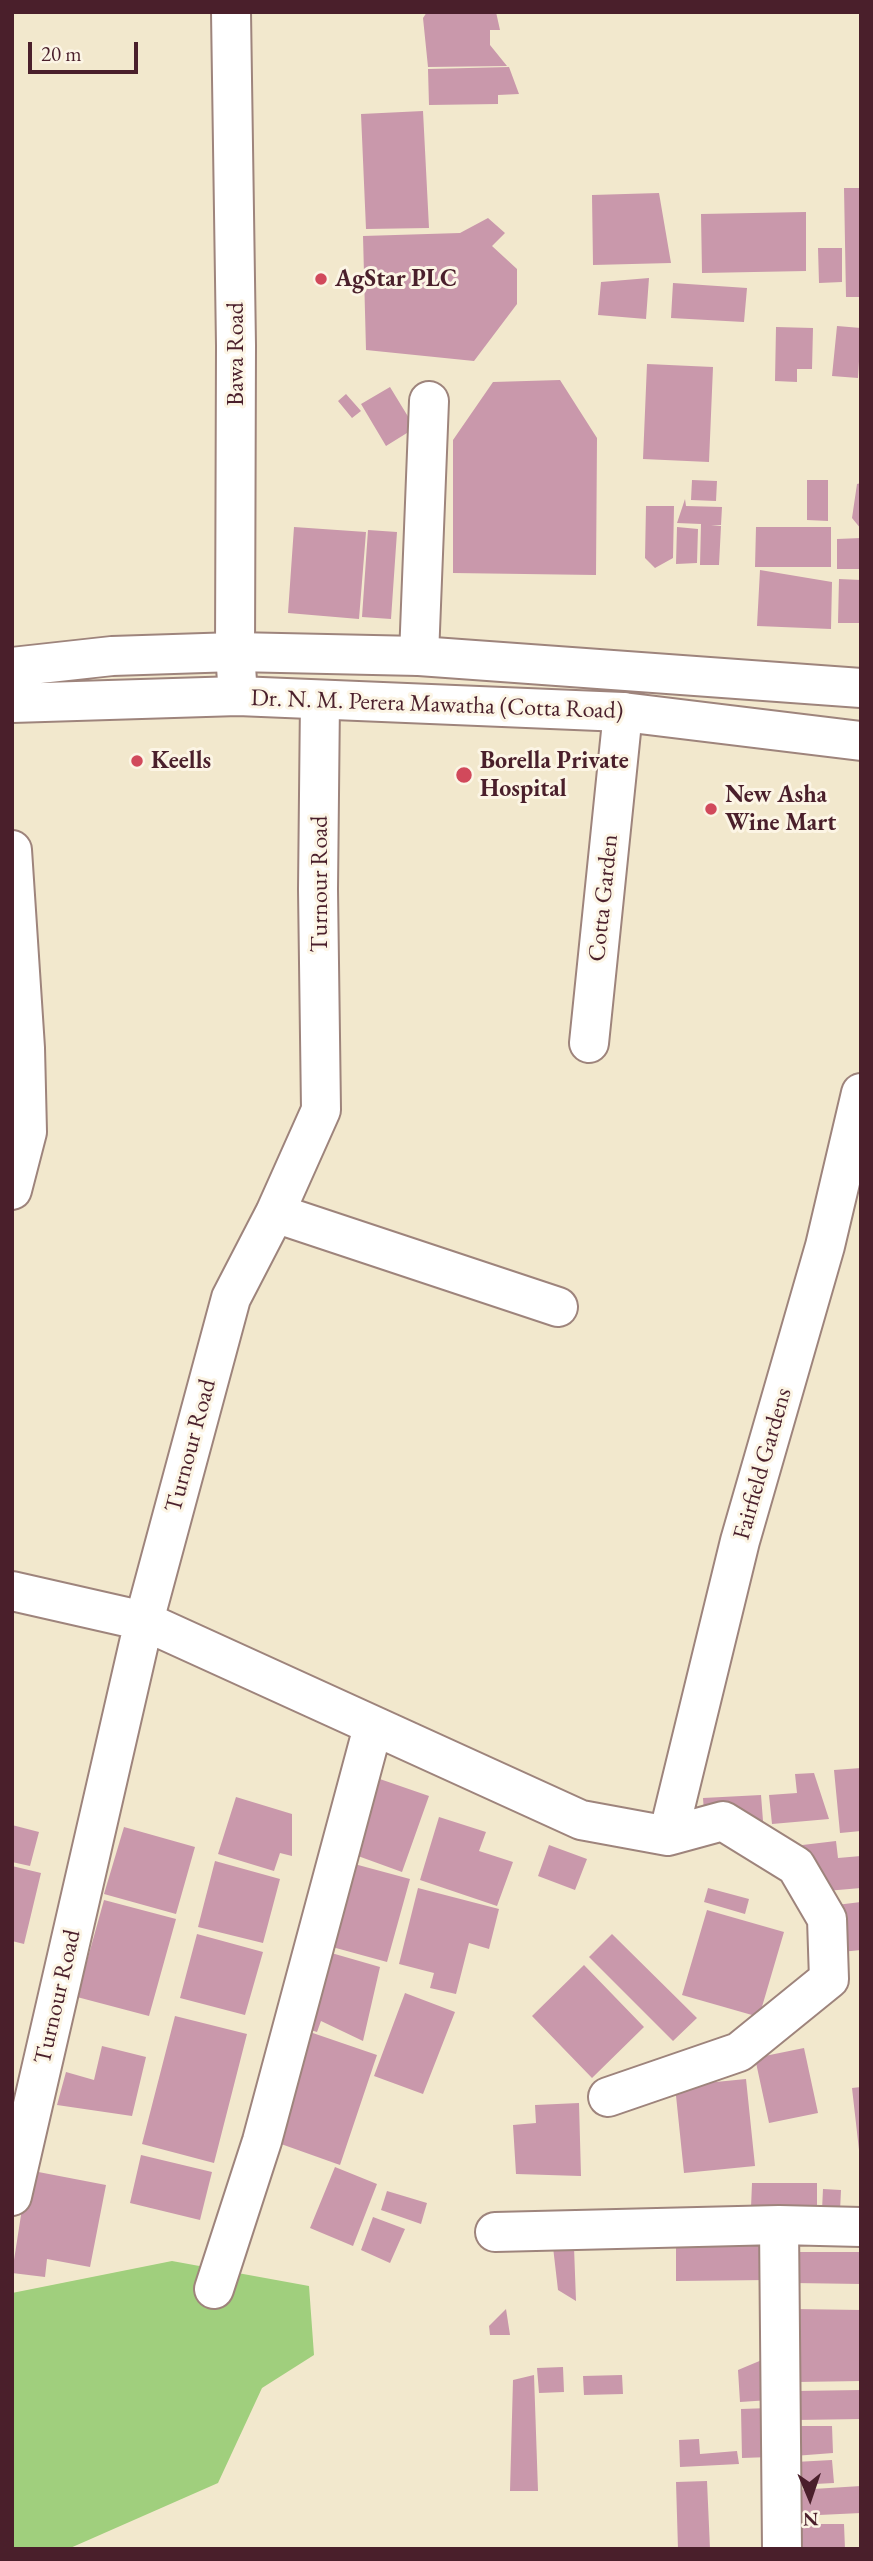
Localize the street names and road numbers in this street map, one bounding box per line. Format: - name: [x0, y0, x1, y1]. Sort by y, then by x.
- street label: Bawa Road: [222, 302, 250, 406]
- street label: Dr. N. M. Perera Mawatha (Cotta Road): [250, 684, 624, 726]
- street label: Turnour Road: [306, 816, 334, 952]
- street label: Cotta Garden: [583, 833, 625, 963]
- street label: Turnour Road: [159, 1376, 223, 1516]
- street label: Fairfield Gardens: [728, 1385, 798, 1543]
- street label: Turnour Road: [29, 1927, 87, 2067]

